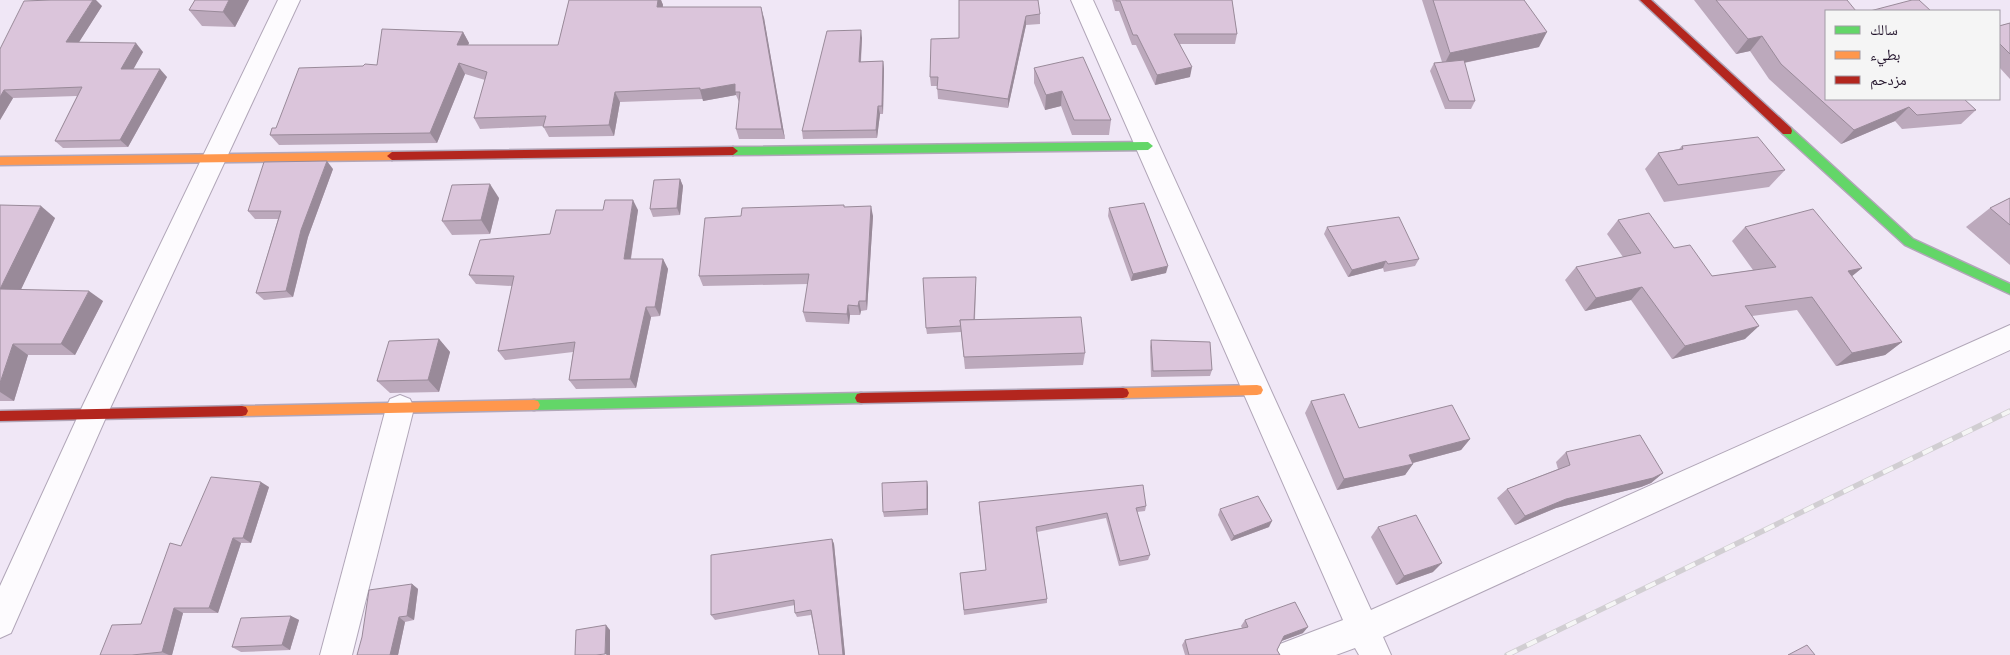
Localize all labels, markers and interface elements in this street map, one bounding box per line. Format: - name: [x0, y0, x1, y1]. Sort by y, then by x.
- legend: [1825, 10, 2000, 100]
- text: سالك: [1870, 21, 1898, 39]
- text: بطيء: [1870, 46, 1900, 67]
- text: مزدحم: [1870, 71, 1907, 90]

